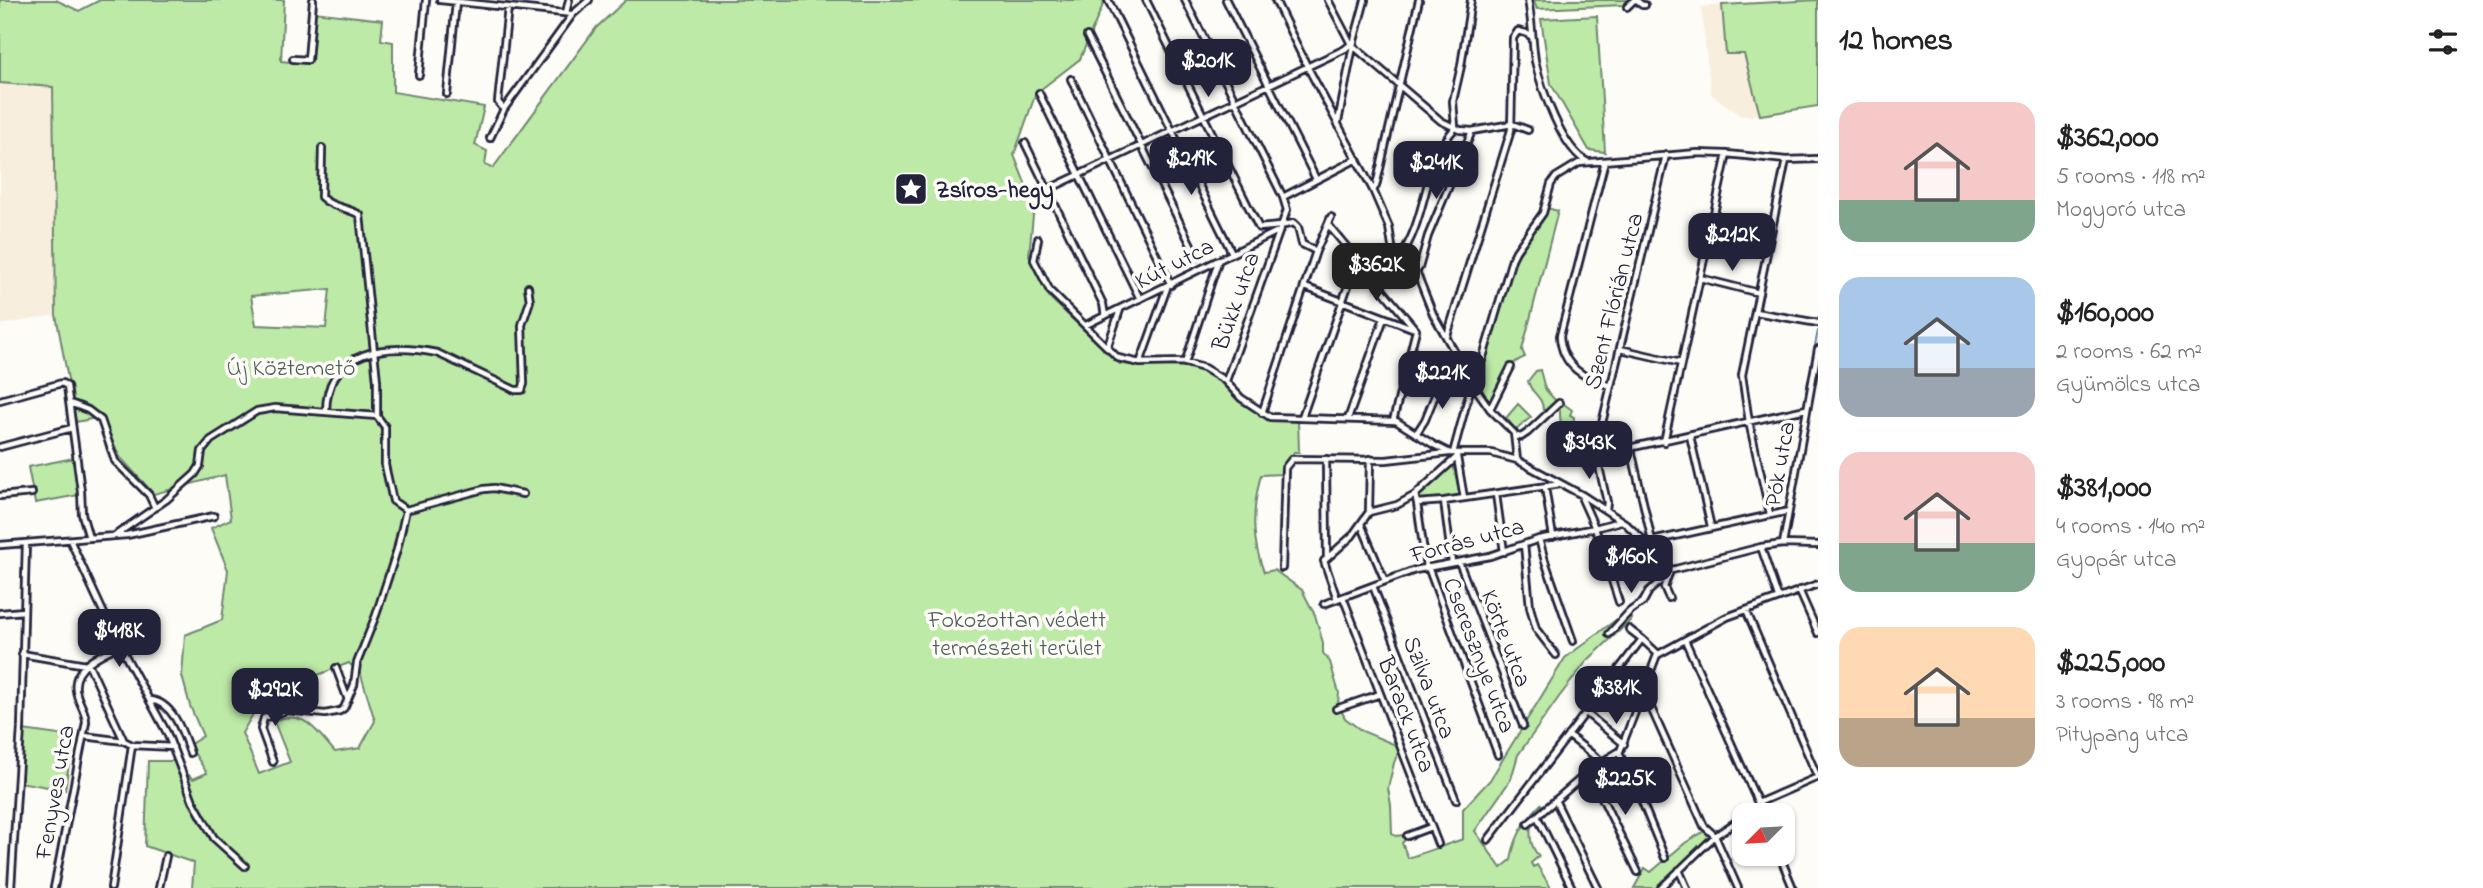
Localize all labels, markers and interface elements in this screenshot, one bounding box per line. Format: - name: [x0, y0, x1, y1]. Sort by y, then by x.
- text: 12 homes: [1839, 20, 1953, 64]
- icon: filters: [2424, 23, 2462, 61]
- pin: $201K: [1159, 40, 1257, 99]
- text: $201K: [1181, 45, 1235, 78]
- text: $362,000: [2056, 117, 2159, 161]
- icon: home: [1895, 130, 1979, 214]
- pin: $219K: [1142, 138, 1240, 197]
- pin: $241K: [1387, 142, 1485, 201]
- text: $219K: [1166, 143, 1216, 176]
- text: $241K: [1409, 147, 1463, 180]
- text: 5 rooms · 118 m²: [2056, 161, 2206, 194]
- place icon: Zsíros-hegy: [892, 170, 930, 208]
- place label: Zsíros-hegy: [936, 174, 1054, 210]
- text: Mogyoró utca: [2056, 194, 2186, 227]
- street label: Szent Flórián utca: [1577, 209, 1654, 394]
- pin: $212K: [1683, 214, 1781, 273]
- text: $212K: [1704, 219, 1760, 252]
- street label: Kút utca: [1129, 230, 1221, 300]
- pin: $362K: [1327, 244, 1425, 303]
- street label: Bükk utca: [1204, 248, 1271, 357]
- text: $362K: [1348, 249, 1404, 282]
- text: $160,000: [2056, 292, 2154, 336]
- icon: home: [1895, 305, 1979, 389]
- text: 2 rooms · 62 m²: [2056, 336, 2202, 369]
- park label: Új Köztemető: [227, 352, 355, 387]
- pin: $221K: [1393, 352, 1491, 411]
- text: $221K: [1414, 357, 1470, 390]
- text: Gyümölcs utca: [2056, 369, 2200, 402]
- street label: Pók utca: [1757, 419, 1806, 510]
- pin: $343K: [1540, 421, 1638, 481]
- text: $343K: [1562, 427, 1616, 460]
- text: $381,000: [2056, 467, 2151, 511]
- icon: home: [1895, 480, 1979, 564]
- street label: Forrás utca: [1406, 510, 1528, 575]
- text: 4 rooms · 140 m²: [2056, 511, 2205, 544]
- pin: $160K: [1582, 536, 1680, 595]
- text: $160K: [1605, 541, 1657, 574]
- text: Gyopár utca: [2056, 544, 2176, 577]
- street label: Cseresznye utca: [1431, 573, 1523, 739]
- street label: Körte utca: [1470, 585, 1539, 693]
- park label: Fokozottan védett természeti terület: [927, 604, 1106, 667]
- pin: $418K: [70, 610, 168, 669]
- text: $418K: [94, 615, 144, 648]
- street label: Szilva utca: [1392, 631, 1463, 744]
- text: $225,000: [2056, 642, 2165, 686]
- street label: Barack utca: [1366, 651, 1443, 778]
- icon: home: [1895, 655, 1979, 739]
- pin: $381K: [1567, 666, 1665, 726]
- pin: $292K: [226, 668, 324, 728]
- text: $381K: [1591, 672, 1641, 705]
- text: $292K: [248, 674, 302, 707]
- text: 3 rooms · 98 m²: [2056, 686, 2194, 719]
- text: Pitypang utca: [2056, 719, 2188, 752]
- street label: Fenyves utca: [27, 723, 86, 863]
- pin: $225K: [1576, 758, 1674, 817]
- text: $225K: [1594, 763, 1656, 796]
- north arrow: [1732, 803, 1796, 866]
- map controls: [1732, 803, 1795, 866]

